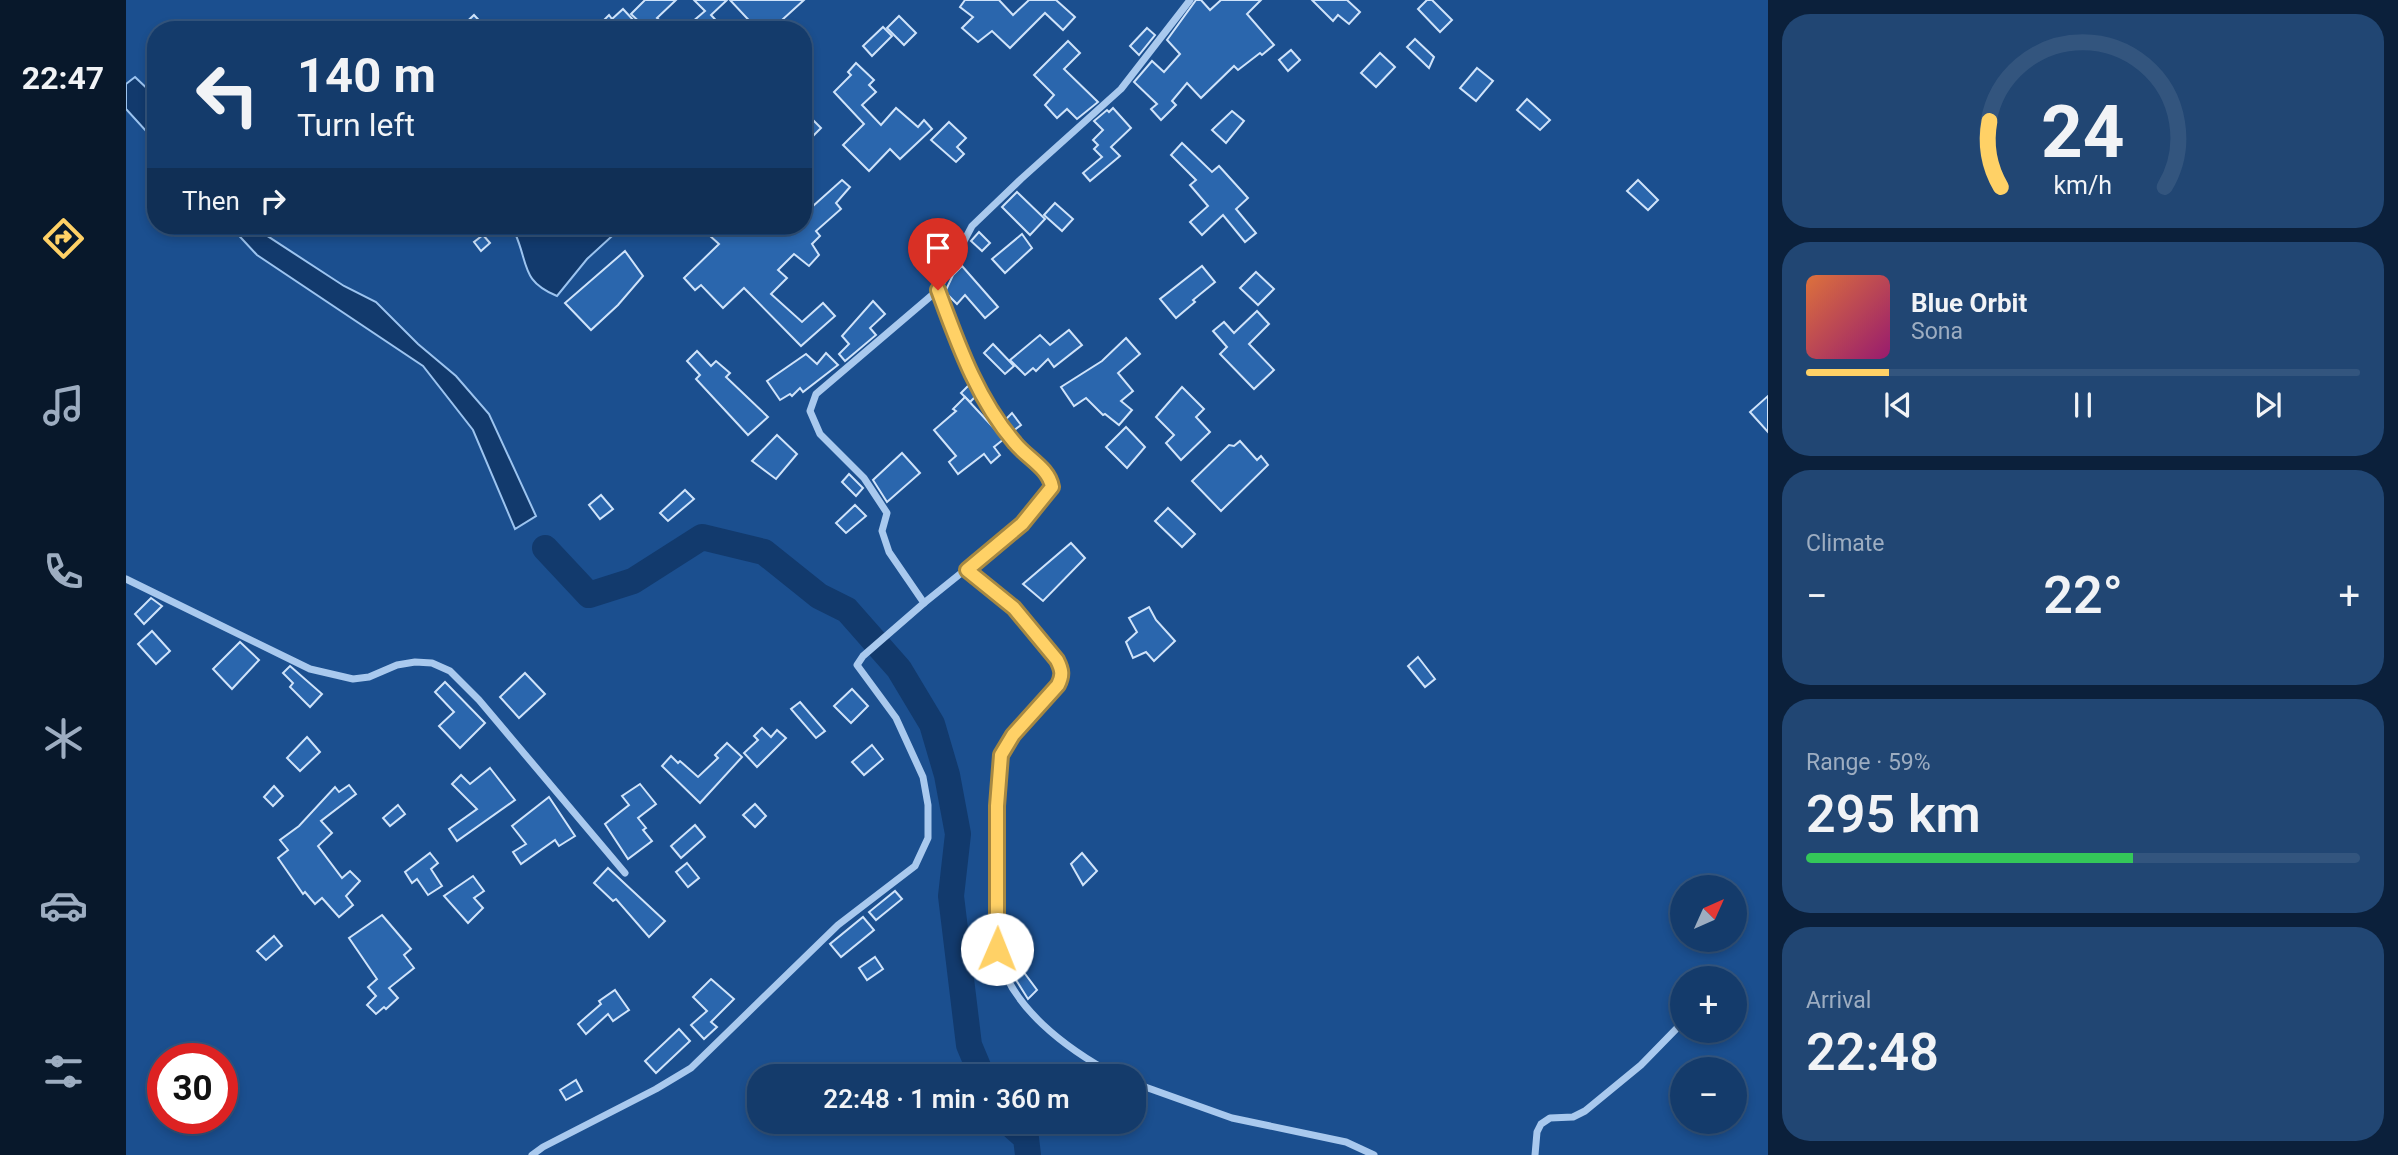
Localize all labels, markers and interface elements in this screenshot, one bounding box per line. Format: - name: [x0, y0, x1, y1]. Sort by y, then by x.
- text: 140 m: [297, 47, 436, 104]
- icon: left: [182, 49, 273, 140]
- text: 22:47: [22, 59, 104, 97]
- text: 24: [2041, 89, 2125, 175]
- text: Turn left: [297, 106, 415, 144]
- text: km/h: [2054, 171, 2112, 200]
- icon: right: [254, 182, 292, 220]
- text: Then: [182, 186, 240, 216]
- icon: directions: [39, 214, 88, 263]
- pin: [908, 218, 968, 290]
- icon: arrive: [919, 229, 957, 267]
- text: Blue Orbit: [1911, 288, 2027, 318]
- text: Sona: [1911, 318, 1963, 345]
- icon: music: [39, 381, 88, 430]
- icon: previous: [1879, 386, 1917, 424]
- icon: pause: [2064, 386, 2102, 424]
- icon: next: [2249, 386, 2287, 424]
- text: Climate: [1806, 530, 1885, 557]
- icon: phone: [39, 547, 88, 596]
- text: 22°: [2043, 565, 2123, 626]
- text: −: [1806, 574, 1828, 618]
- text: +: [2338, 574, 2360, 618]
- icon: climate: [39, 714, 88, 763]
- text: Range · 59%: [1806, 749, 1931, 776]
- text: 295 km: [1806, 784, 1981, 845]
- north arrow: [1670, 875, 1746, 952]
- map controls: [1670, 875, 1747, 1134]
- icon: car: [39, 881, 88, 930]
- position arrow: [960, 912, 1034, 986]
- button: +: [1670, 966, 1747, 1043]
- text: Arrival: [1806, 987, 1871, 1014]
- text: 22:48: [1806, 1022, 1939, 1083]
- speed limit sign: 30: [147, 1043, 238, 1134]
- icon: filters: [39, 1047, 88, 1096]
- button: −: [1670, 1057, 1747, 1134]
- text: 22:48 · 1 min · 360 m: [823, 1084, 1070, 1114]

